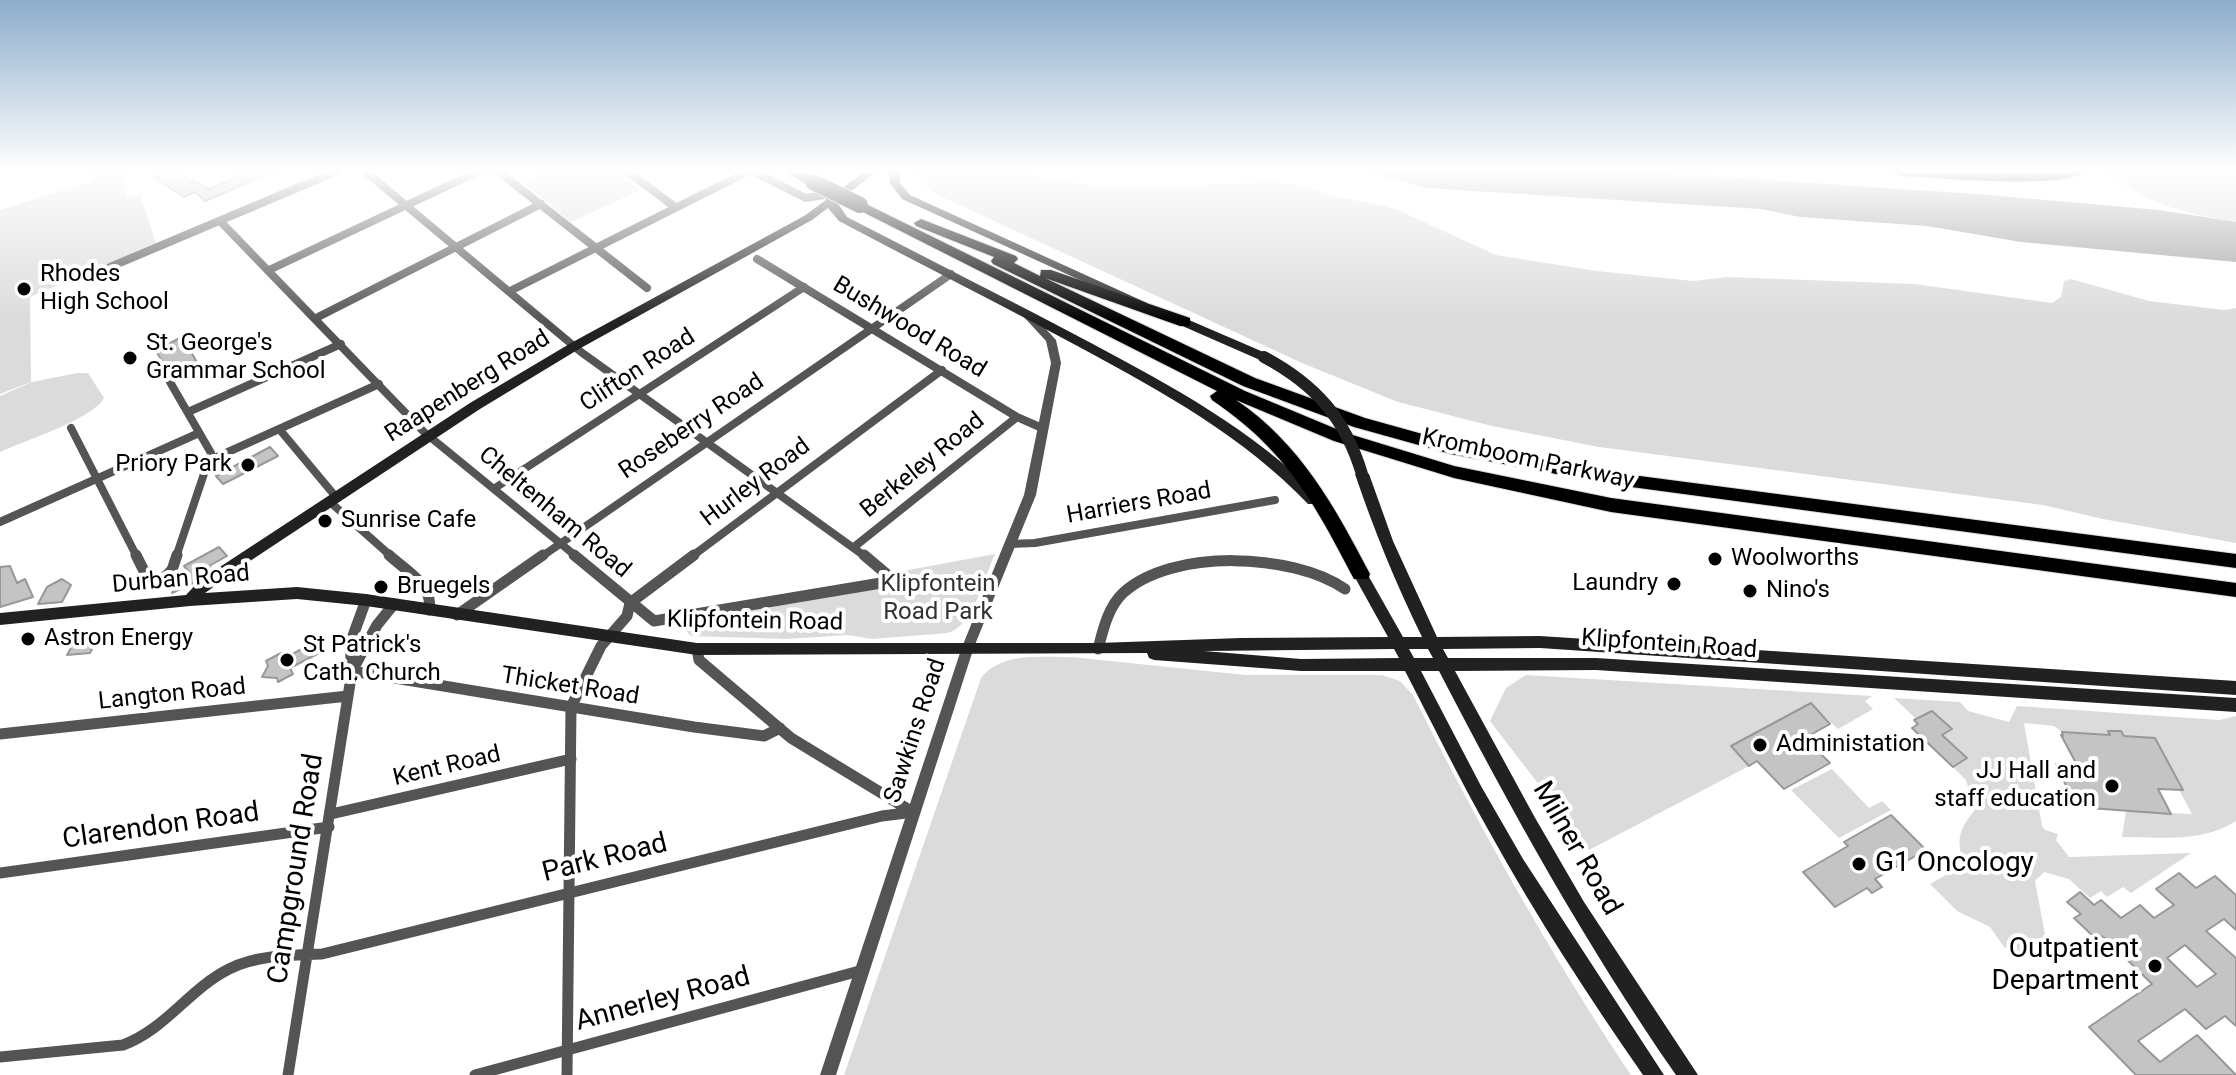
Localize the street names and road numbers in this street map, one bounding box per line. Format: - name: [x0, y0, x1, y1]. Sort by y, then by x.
- street label: Bushwood Road: [827, 271, 991, 385]
- street label: Clifton Road: [575, 323, 701, 419]
- street label: Raapenberg Road: [380, 325, 556, 449]
- street label: Roseberry Road: [614, 368, 770, 486]
- street label: Berkeley Road: [855, 407, 991, 525]
- street label: Kromboom Parkway: [1419, 423, 1637, 497]
- street label: Hurley Road: [696, 433, 816, 533]
- street label: Cheltenham Road: [472, 441, 636, 585]
- street label: Harriers Road: [1064, 477, 1214, 531]
- street label: Durban Road: [111, 560, 251, 600]
- street label: Klipfontein Road: [667, 606, 843, 638]
- street label: Klipfontein Road: [1580, 624, 1758, 666]
- street label: Sawkins Road: [879, 655, 953, 807]
- street label: Thicket Road: [499, 662, 641, 712]
- street label: Langton Road: [97, 673, 247, 717]
- street label: Kent Road: [390, 741, 504, 793]
- street label: Campground Road: [262, 752, 332, 986]
- street label: Milner Road: [1524, 776, 1628, 922]
- street label: Clarendon Road: [61, 797, 261, 857]
- street label: Park Road: [539, 827, 671, 891]
- street label: Annerley Road: [572, 961, 754, 1039]

